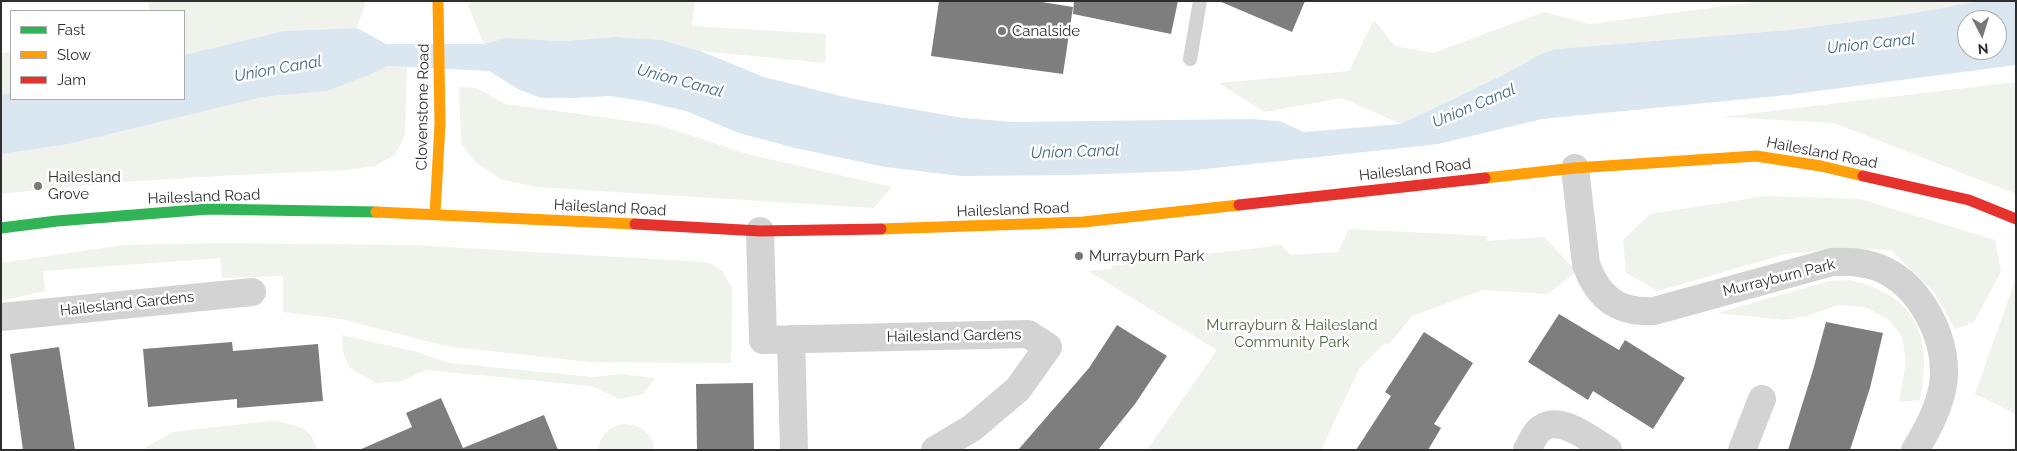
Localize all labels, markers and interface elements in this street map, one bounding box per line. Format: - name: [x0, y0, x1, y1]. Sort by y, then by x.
- legend: [10, 10, 185, 100]
- north arrow: [1957, 10, 2007, 60]
- text: Fast: [57, 21, 85, 39]
- place label: Canalside: [1012, 22, 1080, 40]
- marker: Canalside: [996, 25, 1008, 37]
- water label: Union Canal: [1826, 30, 1916, 58]
- text: N: [1977, 41, 1989, 57]
- street label: Clovenstone Road: [413, 43, 433, 171]
- text: Slow: [57, 46, 91, 64]
- water label: Union Canal: [233, 52, 323, 86]
- water label: Union Canal: [635, 60, 725, 102]
- text: Jam: [57, 71, 86, 89]
- water label: Union Canal: [1429, 80, 1519, 132]
- street label: Hailesland Road: [1765, 133, 1879, 173]
- water label: Union Canal: [1030, 141, 1120, 163]
- street label: Hailesland Road: [1358, 155, 1472, 185]
- place label: Hailesland Grove: [48, 168, 121, 203]
- marker: Hailesland Grove: [32, 180, 44, 192]
- street label: Hailesland Road: [147, 186, 261, 208]
- street label: Hailesland Road: [553, 196, 667, 220]
- street label: Hailesland Road: [956, 199, 1070, 221]
- place label: Murrayburn Park: [1089, 247, 1204, 265]
- marker: Murrayburn Park: [1073, 250, 1085, 262]
- street label: Murrayburn Park: [1721, 255, 1837, 301]
- street label: Hailesland Gardens: [59, 288, 195, 320]
- park label: Murrayburn & Hailesland Community Park: [1206, 316, 1378, 351]
- street label: Hailesland Gardens: [886, 326, 1022, 346]

